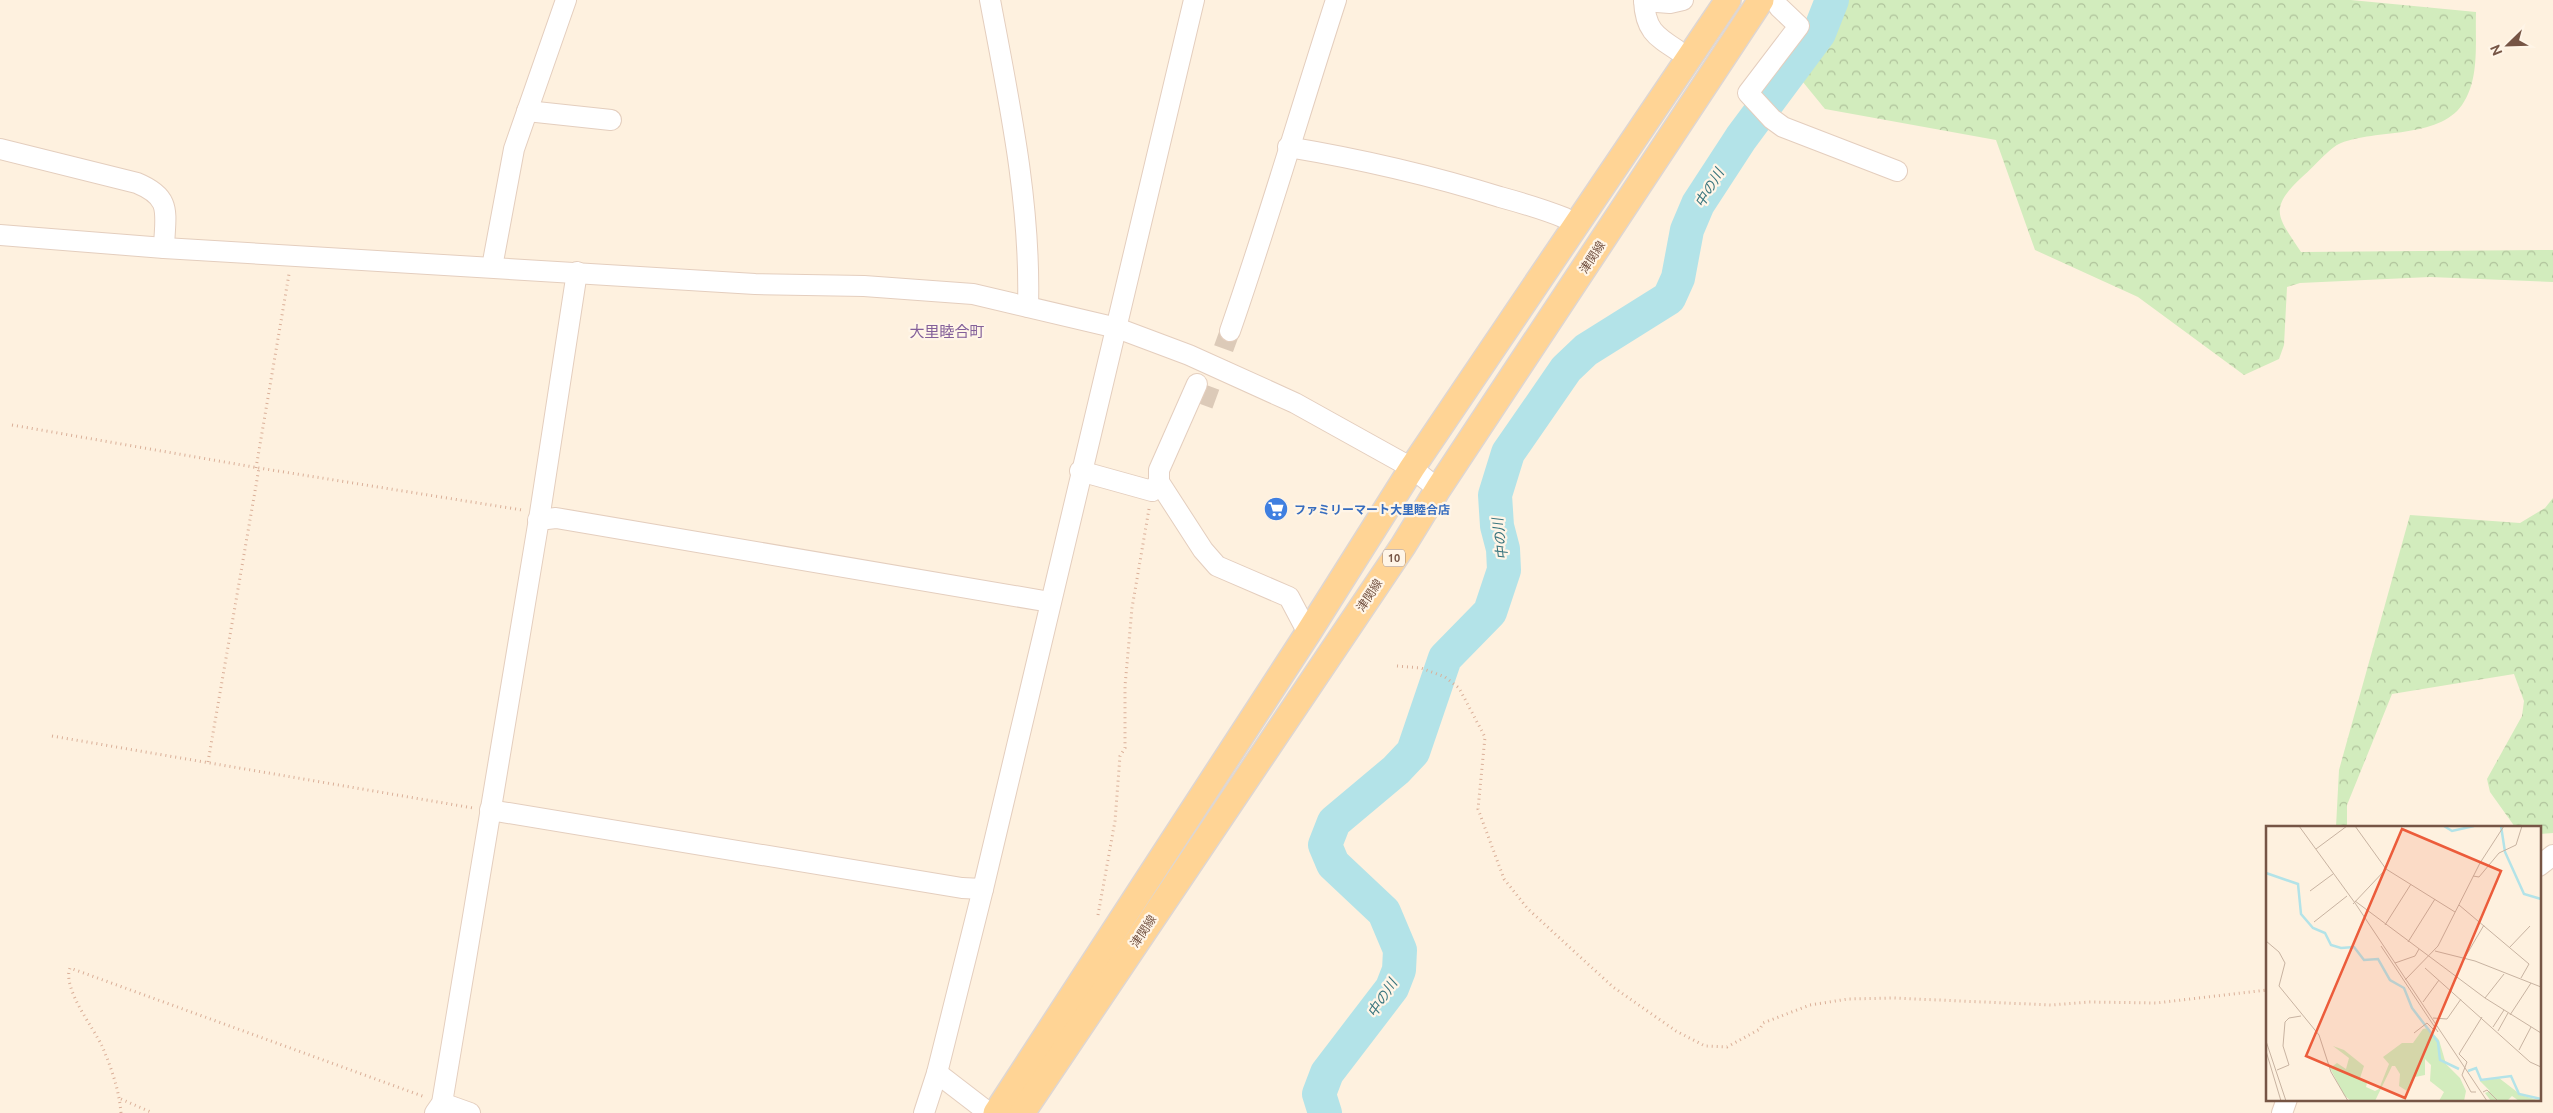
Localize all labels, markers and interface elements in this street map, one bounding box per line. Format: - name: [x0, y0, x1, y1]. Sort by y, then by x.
- north arrow: [2483, 20, 2533, 70]
- text: N: [2487, 42, 2505, 58]
- water label: 中の川: [1691, 164, 1728, 210]
- street label: 津関線: [1577, 238, 1607, 276]
- district label: 大里睦合町: [909, 323, 985, 340]
- supermarket icon: ファミリーマート大里睦合店: [1263, 496, 1289, 522]
- place label: ファミリーマート大里睦合店: [1294, 503, 1450, 516]
- water label: 中の川: [1489, 515, 1510, 561]
- road number: 10: [1383, 550, 1405, 566]
- street label: 津関線: [1354, 576, 1384, 614]
- inset map: [2266, 826, 2540, 1100]
- street label: 津関線: [1128, 912, 1158, 950]
- water label: 中の川: [1364, 974, 1401, 1020]

